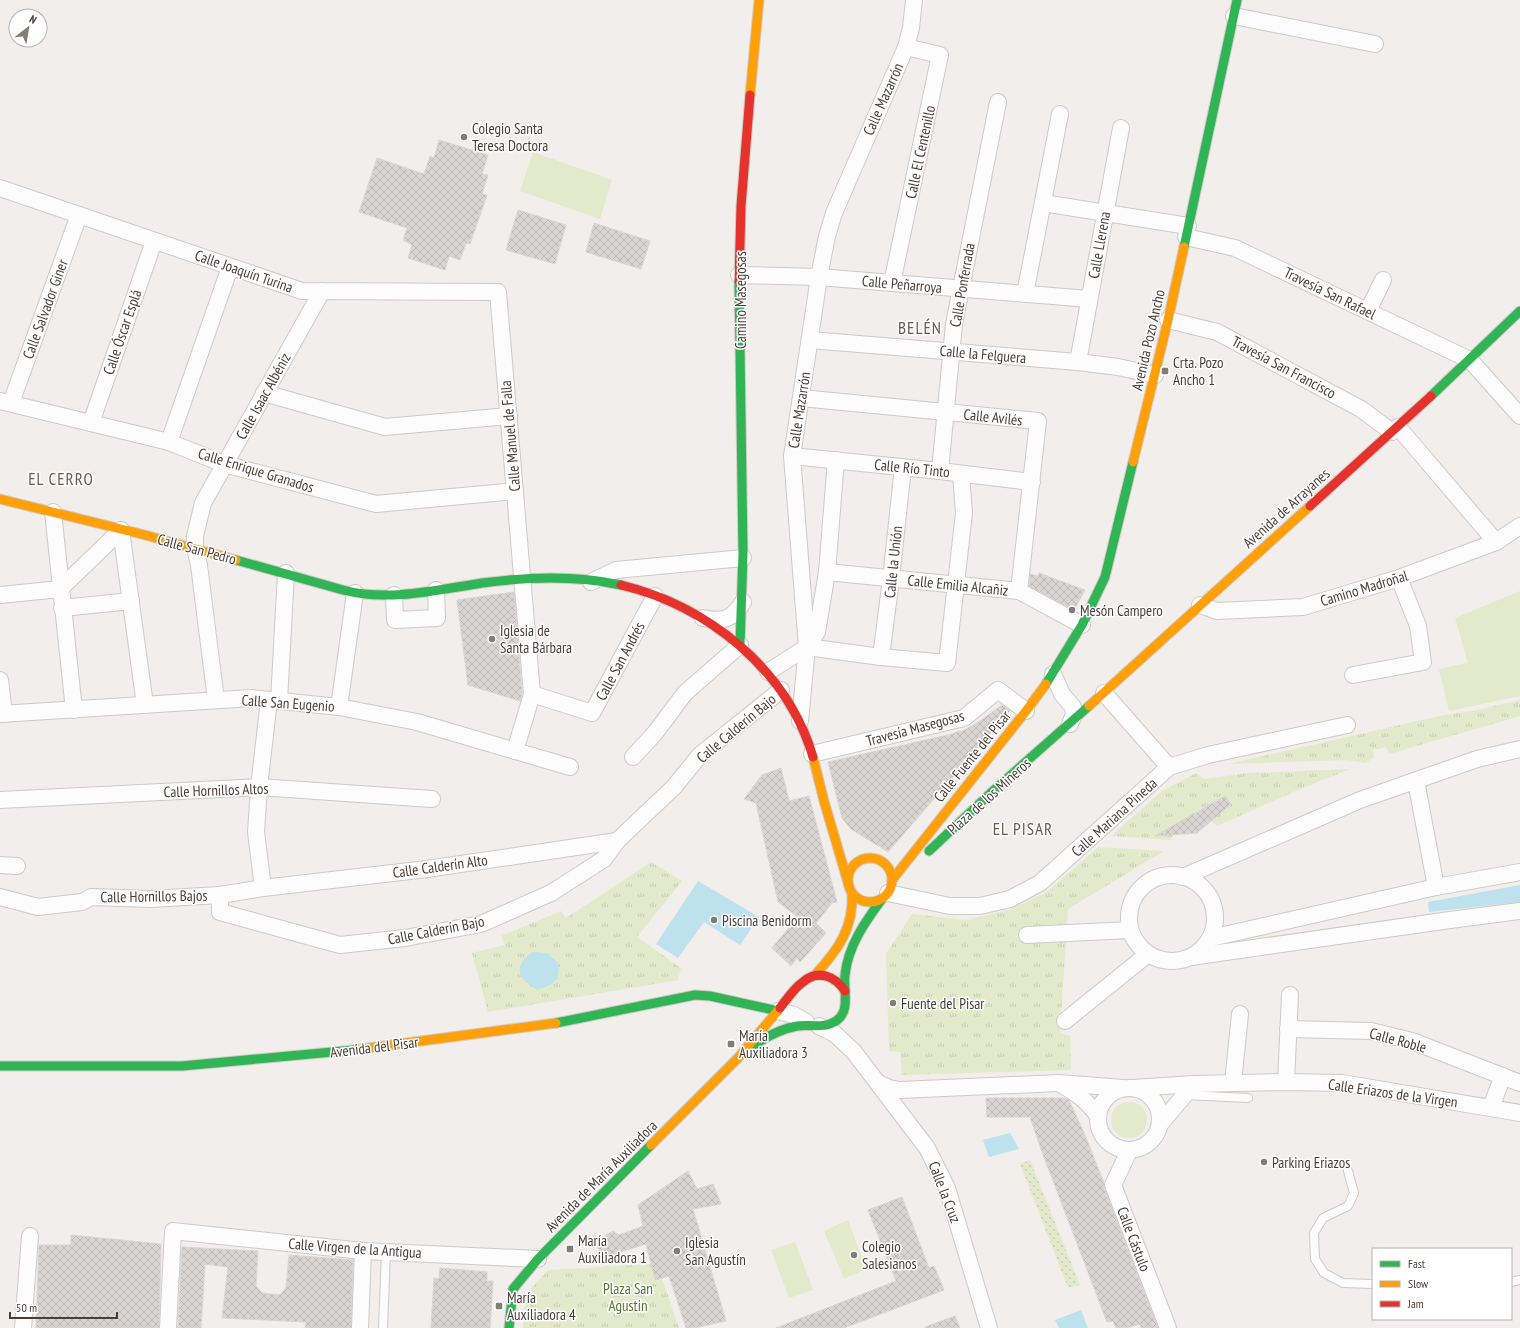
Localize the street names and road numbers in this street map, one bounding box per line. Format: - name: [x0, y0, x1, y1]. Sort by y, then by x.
- street label: Calle Mazarrón: [859, 60, 907, 138]
- street label: Calle El Centenillo: [901, 104, 939, 200]
- street label: Calle Llerena: [1084, 210, 1114, 280]
- street label: Calle Ponferrada: [945, 241, 979, 329]
- street label: Calle Joaquín Turina: [192, 245, 296, 297]
- street label: Camino Masegosas: [731, 251, 750, 349]
- street label: Calle Salvador Giner: [18, 256, 72, 361]
- street label: Travesía San Rafael: [1281, 263, 1380, 324]
- street label: Calle Peñarroya: [861, 271, 943, 297]
- street label: Calle Óscar Esplá: [99, 287, 145, 377]
- street label: Avenida Pozo Ancho: [1127, 288, 1169, 392]
- street label: Travesía San Francisco: [1229, 332, 1339, 402]
- street label: Calle la Felguera: [939, 341, 1027, 367]
- street label: Calle Isaac Albéniz: [231, 349, 295, 443]
- street label: Calle Mazarrón: [784, 370, 814, 450]
- street label: Calle Manuel de Falla: [496, 380, 524, 492]
- street label: Calle Avilés: [963, 404, 1023, 430]
- street label: Calle Enrique Granados: [196, 443, 316, 497]
- street label: Calle Río Tinto: [873, 455, 951, 481]
- street label: Avenida de Arrayanes: [1239, 464, 1333, 552]
- street label: Calle la Unión: [880, 525, 906, 599]
- street label: Calle San Pedro: [155, 529, 239, 569]
- street label: Camino Madroñal: [1318, 566, 1411, 610]
- street label: Calle Emilia Alcañiz: [907, 570, 1009, 600]
- street label: Calle San Andrés: [591, 618, 649, 704]
- street label: Calle Calderín Bajo: [692, 689, 780, 767]
- street label: Calle San Eugenio: [241, 690, 335, 716]
- street label: Travesía Masegosas: [864, 706, 966, 750]
- street label: Calle Fuente del Pisar: [929, 706, 1015, 806]
- street label: Plaza de los Mineros: [943, 753, 1035, 839]
- street label: Calle Mariana Pineda: [1067, 773, 1161, 861]
- street label: Calle Hornillos Altos: [163, 779, 269, 801]
- street label: Calle Calderín Alto: [391, 850, 489, 882]
- street label: Calle Hornillos Bajos: [100, 886, 208, 906]
- street label: Calle Calderín Bajo: [386, 911, 486, 949]
- street label: Calle Roble: [1367, 1023, 1429, 1057]
- street label: Avenida del Pisar: [329, 1032, 420, 1062]
- street label: Calle Eriazos de la Virgen: [1327, 1075, 1459, 1111]
- street label: Avenida de María Auxiliadora: [541, 1116, 661, 1236]
- street label: Calle la Cruz: [925, 1159, 965, 1225]
- street label: Calle Cástulo: [1113, 1204, 1155, 1274]
- street label: Calle Virgen de la Antigua: [288, 1234, 422, 1262]

